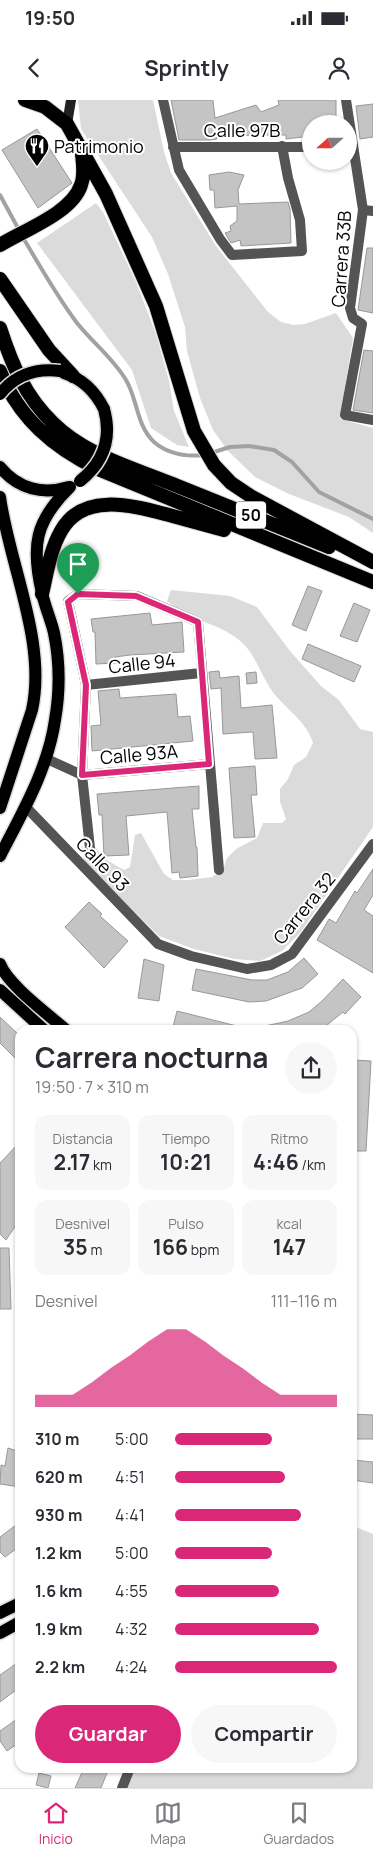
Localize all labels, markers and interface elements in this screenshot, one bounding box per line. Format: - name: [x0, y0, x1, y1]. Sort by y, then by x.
- text: 19:50: [25, 5, 75, 31]
- text: Sprintly: [144, 53, 229, 83]
- icon: back: [20, 54, 48, 82]
- icon: person: [325, 54, 353, 82]
- north arrow: [302, 115, 358, 170]
- map controls: [302, 115, 357, 170]
- street label: Calle 97B: [204, 118, 280, 142]
- restaurant icon: Patrimonio: [24, 133, 50, 167]
- place label: Patrimonio: [54, 134, 144, 158]
- street label: Carrera 33B: [326, 210, 356, 308]
- road number: 50: [236, 502, 266, 528]
- pin: [57, 543, 99, 594]
- icon: arrive: [64, 550, 92, 578]
- street label: Calle 94: [107, 648, 177, 678]
- street label: Calle 93A: [99, 739, 179, 769]
- street label: Calle 93: [71, 832, 135, 896]
- street label: Carrera 32: [268, 867, 340, 949]
- text: Carrera nocturna: [35, 1038, 268, 1076]
- button: share: [285, 1042, 337, 1094]
- text: 19:50 · 7 × 310 m: [35, 1076, 149, 1098]
- text: Distancia: [53, 1129, 113, 1148]
- text: Tiempo: [162, 1129, 210, 1148]
- text: Ritmo: [270, 1129, 308, 1148]
- text: 2.17: [53, 1148, 90, 1176]
- text: 10:21: [160, 1148, 212, 1176]
- text: 4:46: [253, 1148, 299, 1176]
- text: km: [90, 1155, 112, 1174]
- text: /km: [299, 1155, 326, 1174]
- text: Desnivel: [55, 1214, 110, 1233]
- text: Pulso: [168, 1214, 204, 1233]
- text: kcal: [277, 1214, 302, 1233]
- text: 35: [63, 1233, 88, 1261]
- text: 166: [153, 1233, 188, 1261]
- text: 147: [273, 1233, 306, 1261]
- text: m: [88, 1240, 102, 1259]
- text: bpm: [188, 1240, 219, 1259]
- text: Desnivel: [35, 1290, 98, 1312]
- text: 111–116 m: [271, 1290, 337, 1312]
- text: 310 m: [35, 1428, 79, 1450]
- text: 5:00: [115, 1428, 149, 1450]
- text: 620 m: [35, 1466, 83, 1488]
- text: 4:51: [115, 1466, 145, 1488]
- text: 930 m: [35, 1504, 82, 1526]
- text: 4:41: [115, 1504, 145, 1526]
- text: 1.2 km: [35, 1542, 82, 1564]
- text: 5:00: [115, 1542, 149, 1564]
- text: 1.6 km: [35, 1580, 82, 1602]
- text: 4:55: [115, 1580, 148, 1602]
- text: 1.9 km: [35, 1618, 82, 1640]
- text: 4:32: [115, 1618, 147, 1640]
- text: 2.2 km: [35, 1656, 85, 1678]
- text: 4:24: [115, 1656, 147, 1678]
- button: Guardar: [35, 1705, 181, 1763]
- button: Compartir: [191, 1705, 337, 1763]
- tab: Inicio: [39, 1799, 73, 1848]
- tab: Mapa: [150, 1799, 186, 1848]
- tab: Guardados: [263, 1799, 334, 1848]

